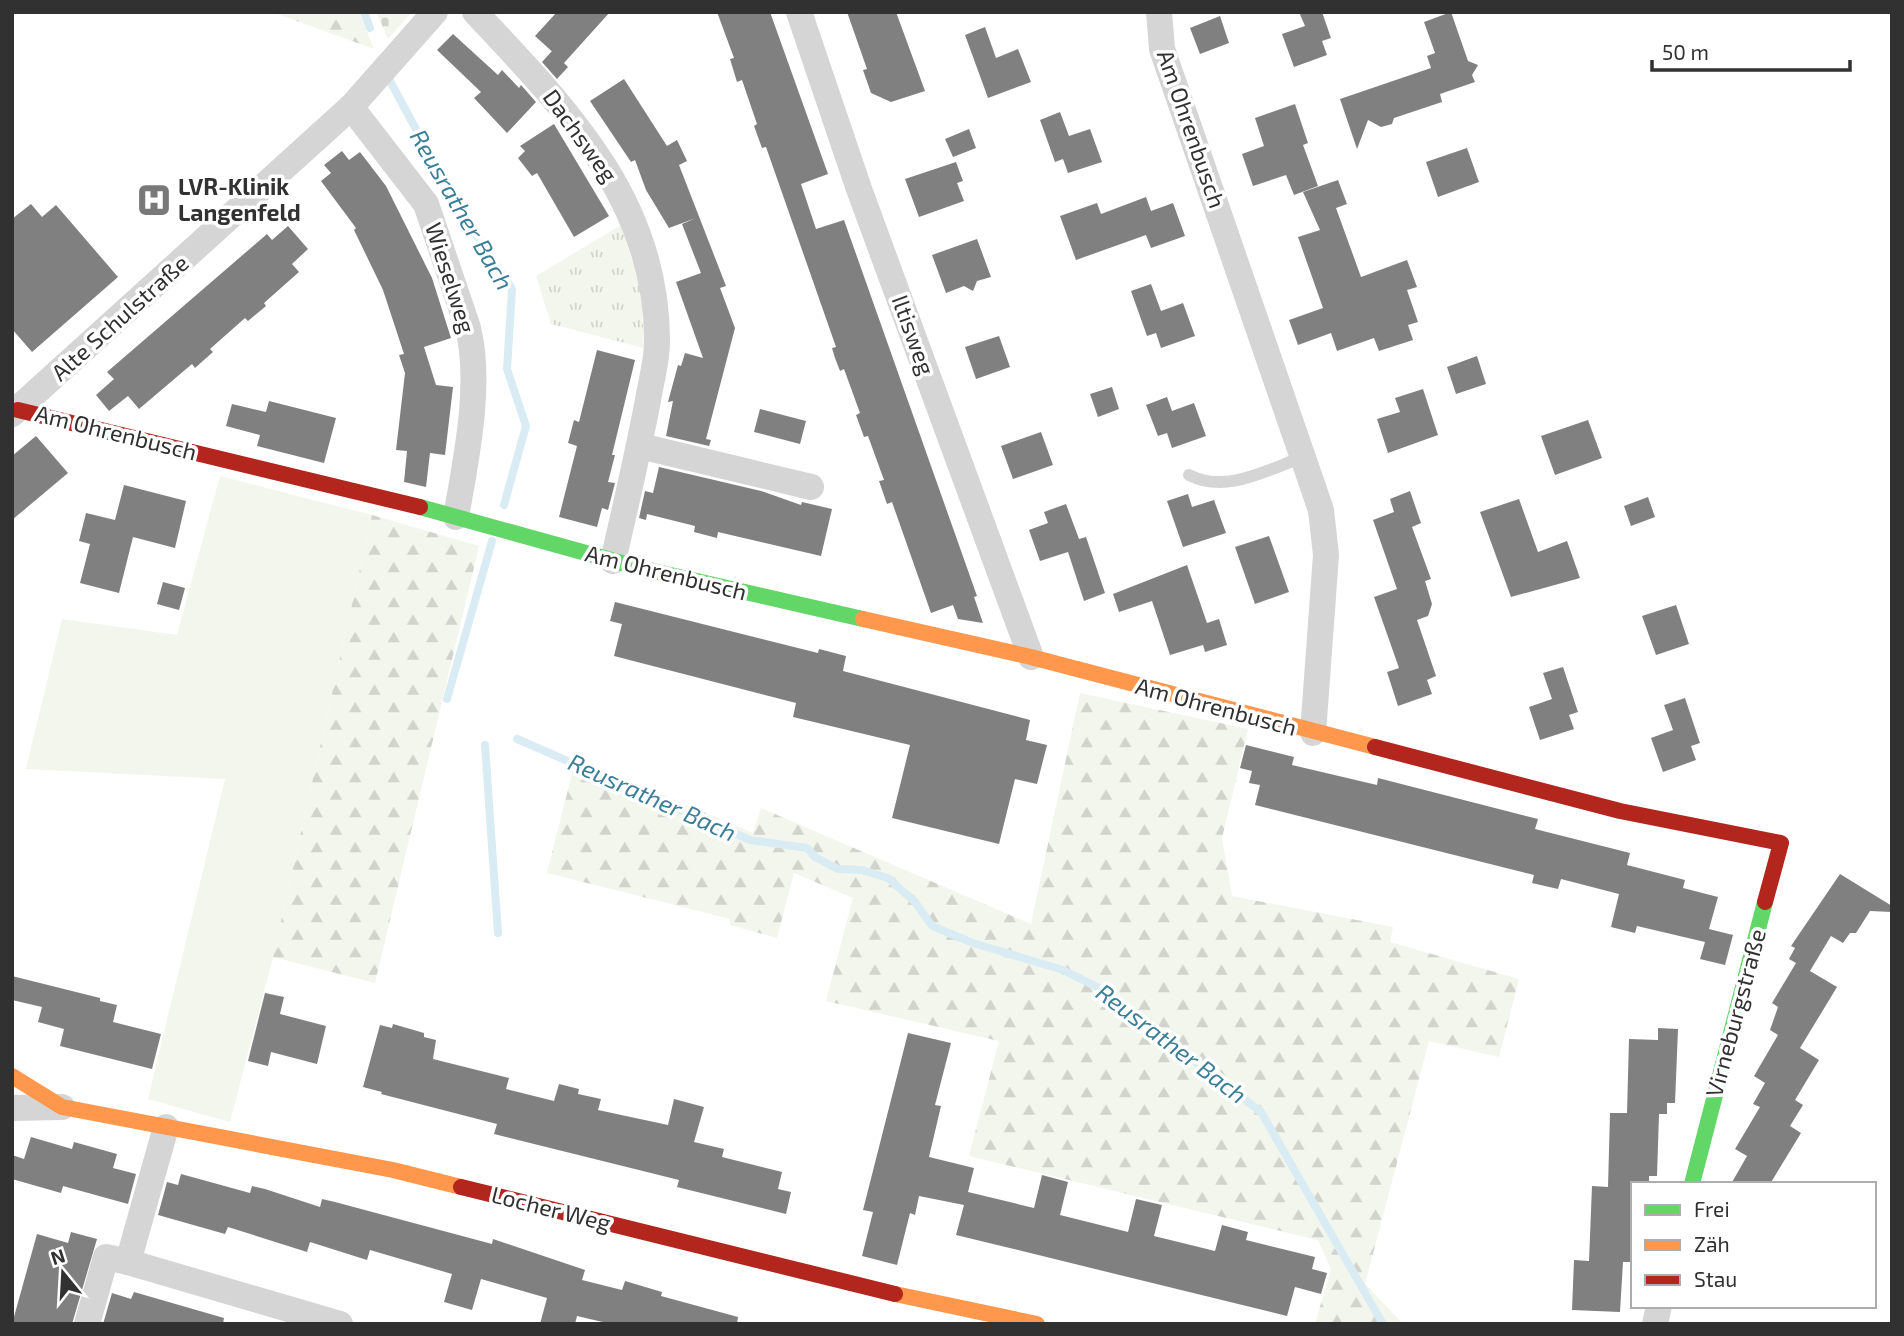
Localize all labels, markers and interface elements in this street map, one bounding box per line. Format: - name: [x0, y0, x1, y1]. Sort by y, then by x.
- scale bar: [1652, 28, 1850, 72]
- text: 50 m: [1662, 39, 1709, 64]
- street label: Am Ohrenbusch: [1152, 46, 1232, 211]
- street label: Dachsweg: [538, 83, 624, 188]
- water label: Reusrather Bach: [405, 124, 520, 295]
- place label: LVR-Klinik Langenfeld: [178, 172, 301, 226]
- hospital icon: LVR-Klinik Langenfeld: [135, 181, 173, 219]
- street label: Wieselweg: [420, 219, 482, 337]
- street label: Alte Schulstraße: [45, 248, 194, 386]
- street label: Iltisweg: [887, 291, 941, 379]
- street label: Am Ohrenbusch: [33, 398, 200, 466]
- street label: Am Ohrenbusch: [583, 538, 750, 606]
- street label: Am Ohrenbusch: [1133, 671, 1300, 741]
- water label: Reusrather Bach: [564, 747, 741, 847]
- street label: Virneburgstraße: [1699, 926, 1771, 1100]
- water label: Reusrather Bach: [1091, 977, 1253, 1109]
- street label: Locher Weg: [489, 1180, 614, 1236]
- legend: [1631, 1182, 1876, 1308]
- text: Frei: [1694, 1196, 1730, 1221]
- text: Zäh: [1694, 1231, 1730, 1256]
- north arrow: [28, 1238, 98, 1308]
- text: N: [48, 1243, 68, 1269]
- text: Stau: [1694, 1266, 1737, 1291]

